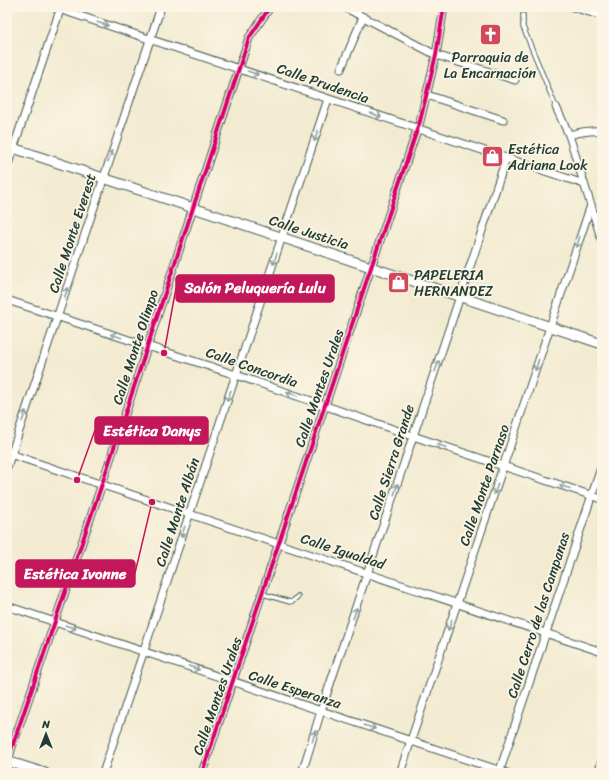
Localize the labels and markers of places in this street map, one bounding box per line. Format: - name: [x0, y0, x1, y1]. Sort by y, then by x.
- church icon: Parroquia de La Encarnación: [477, 22, 503, 48]
- place label: Parroquia de La Encarnación: [444, 45, 537, 86]
- place label: Estética Adriana Look: [507, 137, 588, 178]
- shop icon: Estética Adriana Look: [479, 144, 505, 170]
- place label: PAPELERIA HERNANDEZ: [414, 263, 493, 304]
- shop icon: PAPELERIA HERNANDEZ: [385, 270, 411, 296]
- callout: Salón Peluquería Lulu: [176, 275, 334, 302]
- callout: Estética Danys: [95, 417, 208, 444]
- callout: Estética Ivonne: [16, 560, 135, 587]

